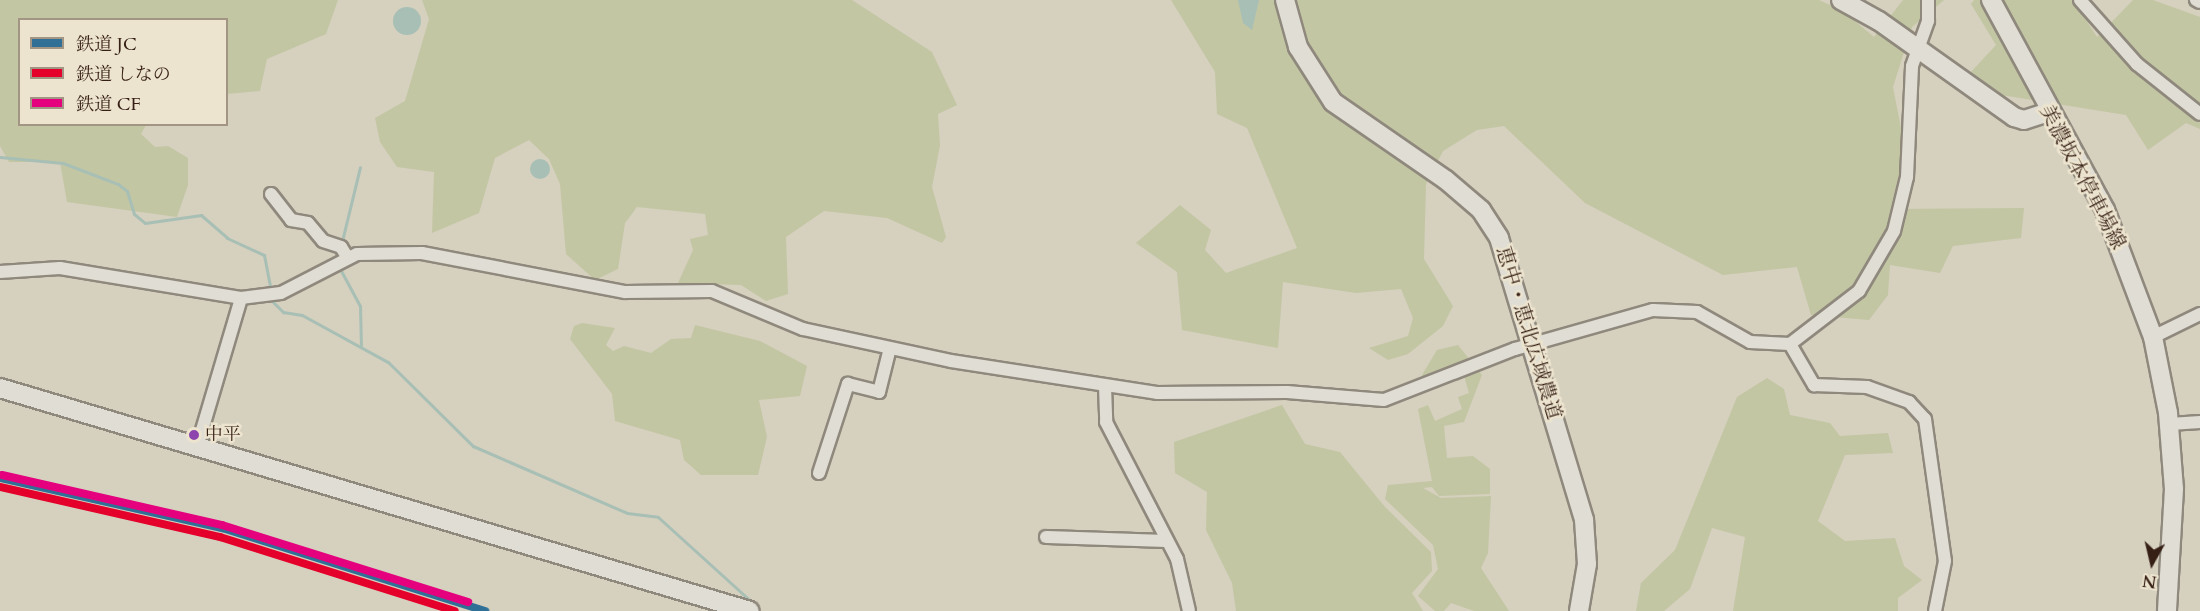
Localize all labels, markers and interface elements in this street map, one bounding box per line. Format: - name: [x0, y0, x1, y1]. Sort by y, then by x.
- legend: [18, 18, 228, 126]
- text: 鉄道 JC: [76, 32, 137, 57]
- text: 鉄道 しなの: [76, 62, 171, 87]
- text: 鉄道 CF: [76, 92, 141, 117]
- street label: 美濃坂本停車場線: [2035, 101, 2131, 253]
- street label: 恵中・恵北広域農道: [1491, 243, 1567, 423]
- place label: 中平: [205, 424, 241, 446]
- marker: 中平: [188, 429, 200, 441]
- north arrow: [2122, 533, 2182, 593]
- text: N: [2141, 569, 2158, 593]

